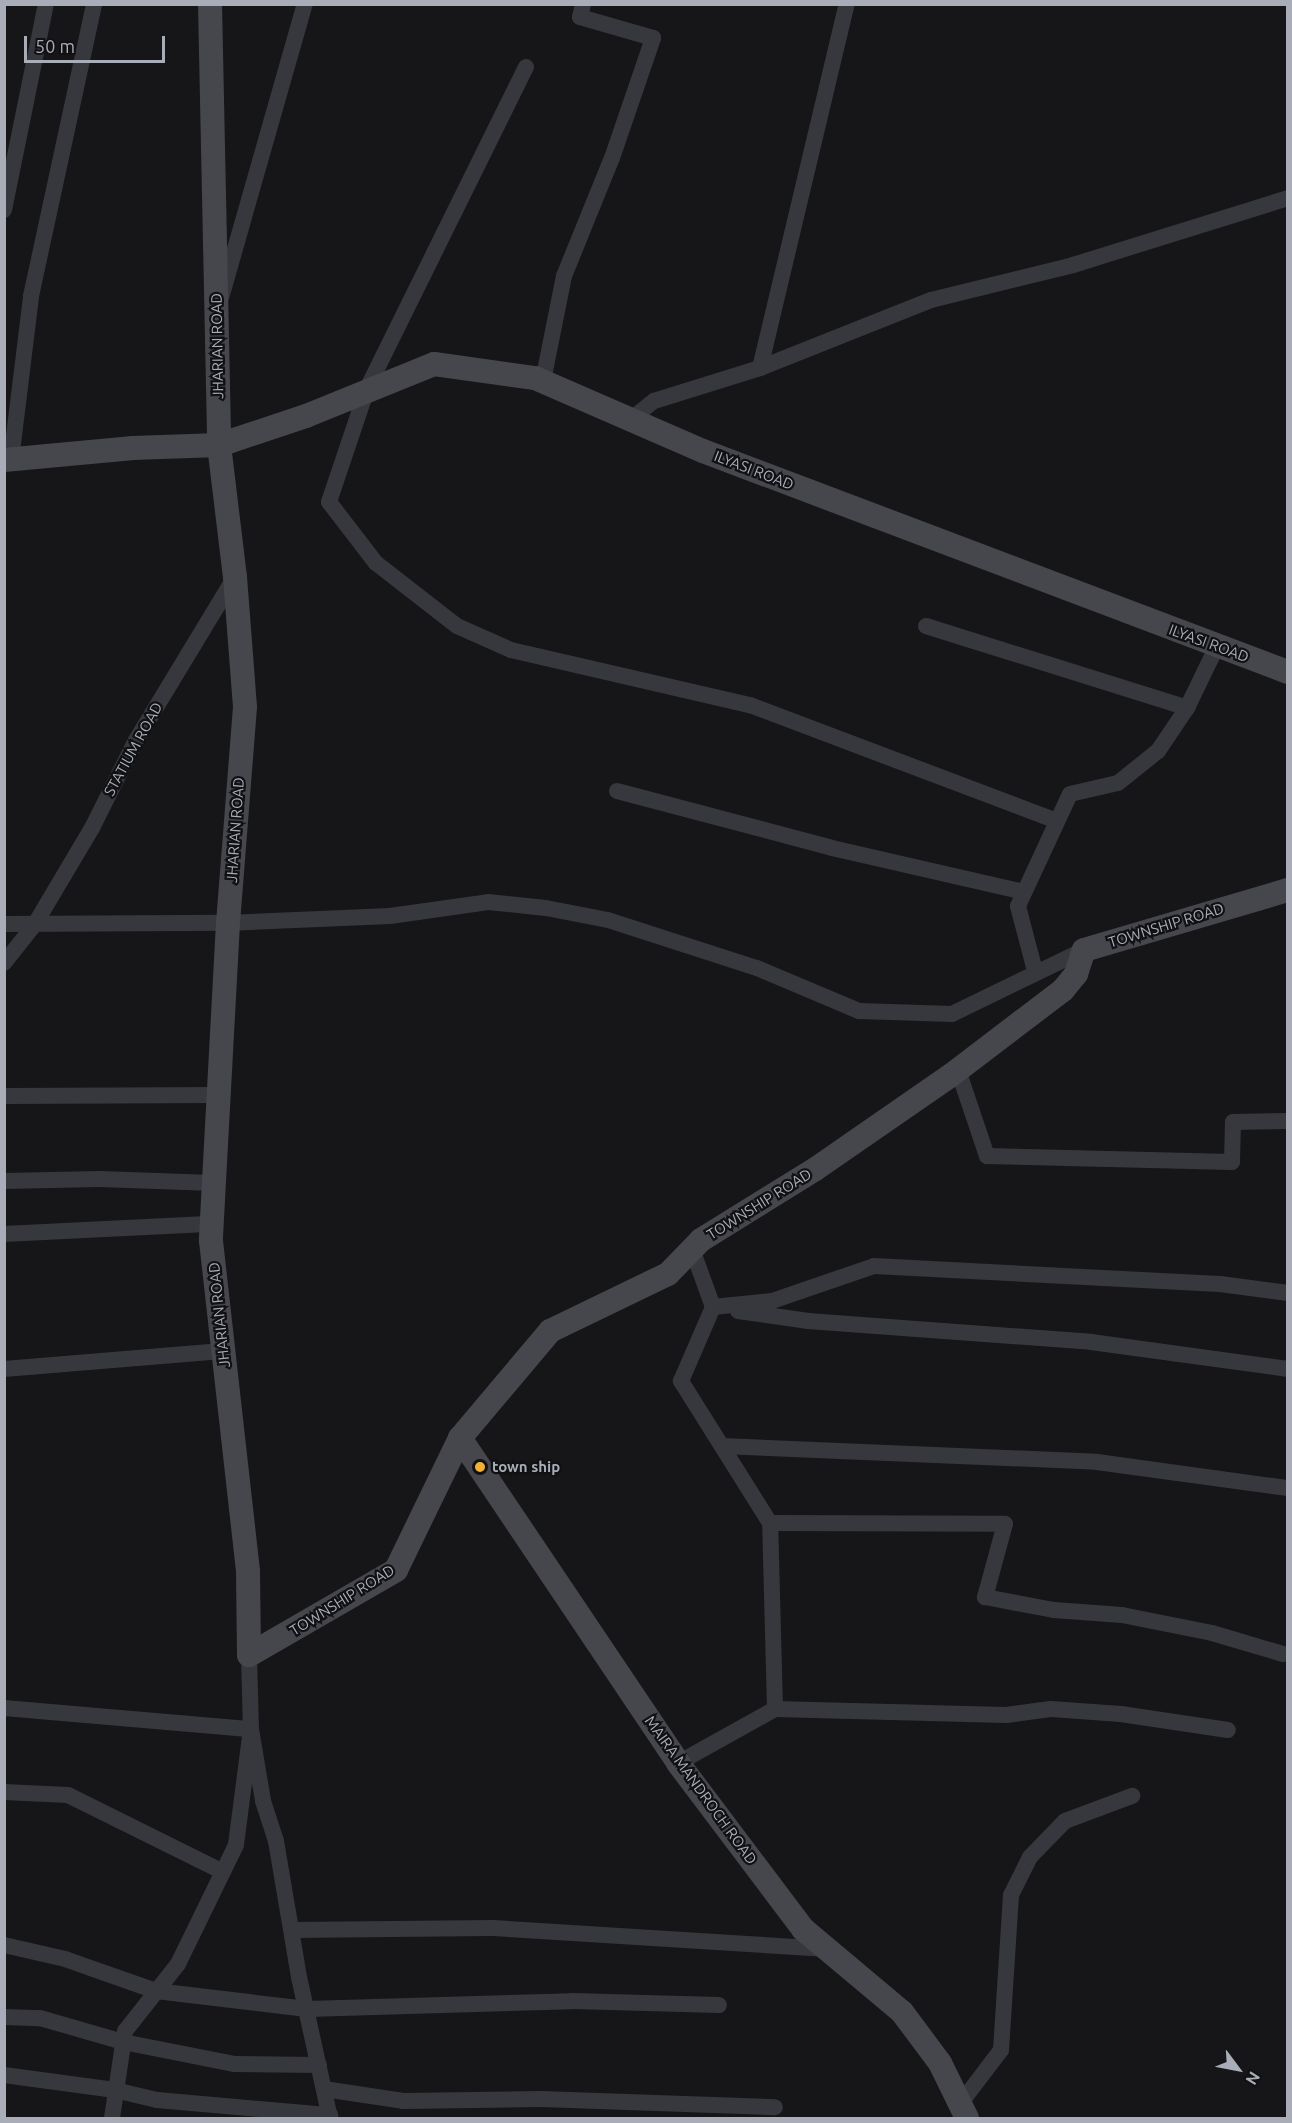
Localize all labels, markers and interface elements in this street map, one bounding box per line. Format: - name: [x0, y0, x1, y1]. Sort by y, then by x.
- scale bar: [27, 24, 168, 62]
- text: 50 m: [35, 36, 75, 56]
- street label: JHARIAN ROAD: [207, 293, 227, 399]
- street label: ILYASI ROAD: [712, 447, 796, 493]
- street label: ILYASI ROAD: [1167, 620, 1251, 666]
- street label: STATIUM ROAD: [100, 699, 166, 799]
- street label: JHARIAN ROAD: [222, 777, 248, 883]
- street label: TOWNSHIP ROAD: [1106, 899, 1226, 951]
- street label: TOWNSHIP ROAD: [703, 1165, 815, 1243]
- street label: JHARIAN ROAD: [205, 1261, 233, 1369]
- place label: town ship: [492, 1458, 560, 1476]
- marker: town ship: [473, 1460, 487, 1474]
- street label: TOWNSHIP ROAD: [286, 1561, 398, 1639]
- street label: MAIRA MANDROCH ROAD: [641, 1712, 761, 1868]
- north arrow: [1208, 2039, 1268, 2099]
- text: N: [1242, 2069, 1264, 2088]

